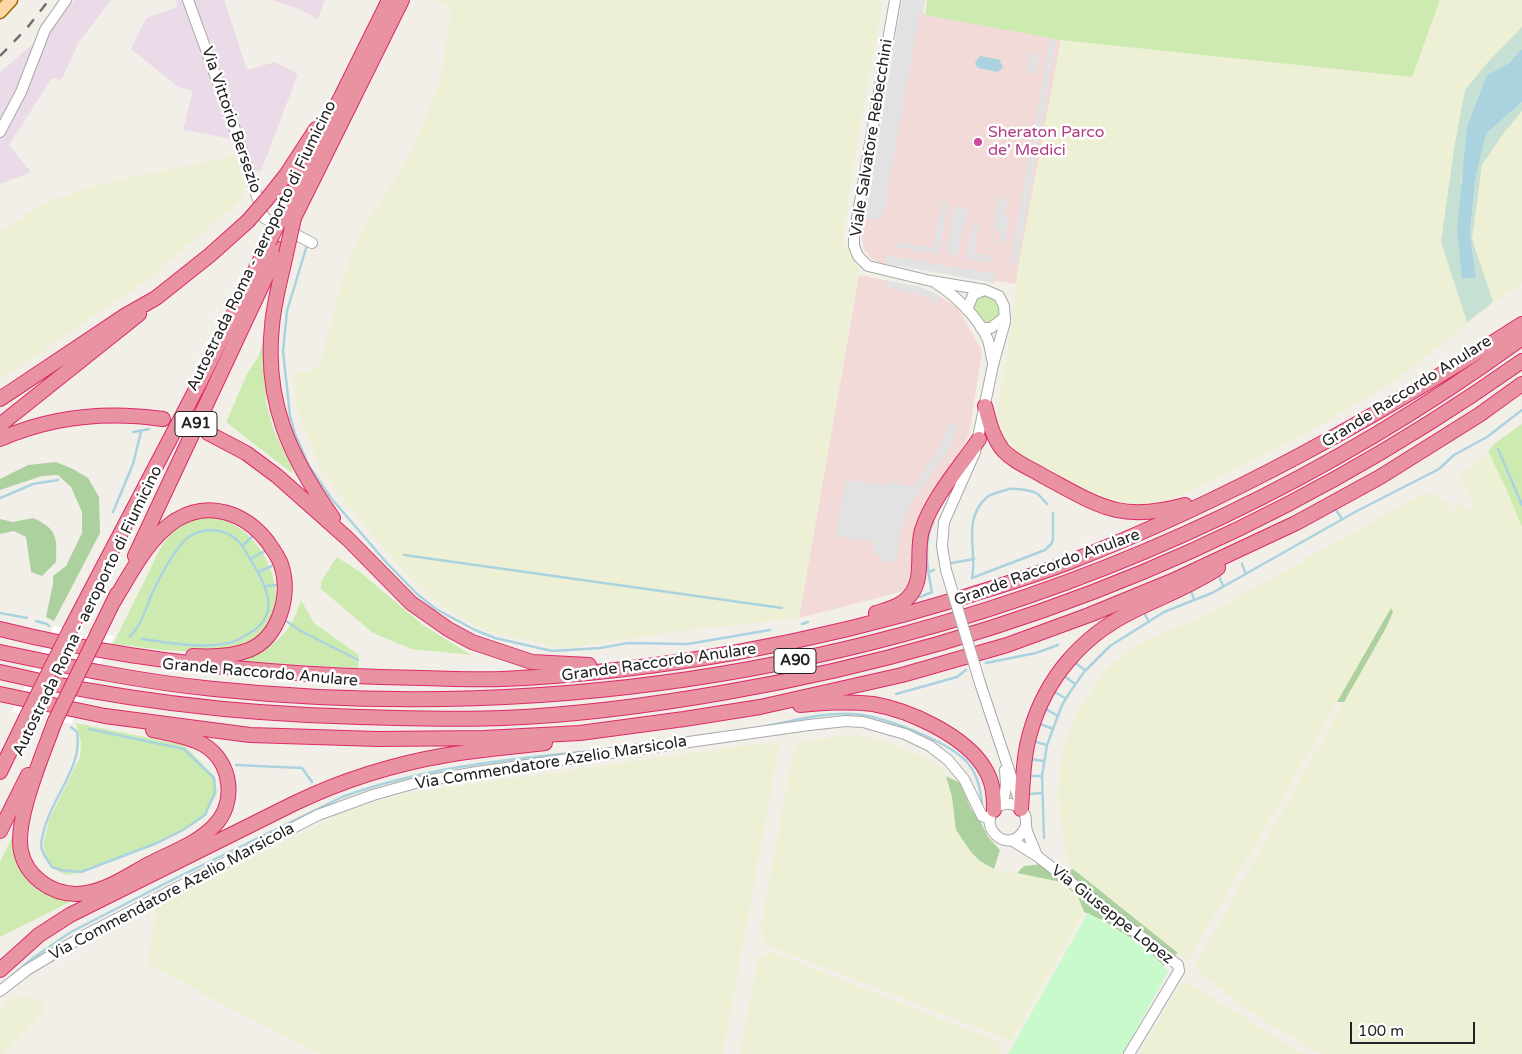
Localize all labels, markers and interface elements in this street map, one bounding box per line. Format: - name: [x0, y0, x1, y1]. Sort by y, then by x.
- street label: Viale Salvatore Rebecchini: [847, 38, 897, 238]
- street label: Via Vittorio Bersezio: [197, 44, 265, 196]
- street label: Autostrada Roma - aeroporto di Fiumicino: [183, 98, 341, 394]
- place label: Sheraton Parco de' Medici: [988, 123, 1104, 161]
- marker: Sheraton Parco de' Medici: [972, 136, 984, 148]
- street label: Grande Raccordo Anulare: [1319, 332, 1495, 452]
- road number: A91: [175, 412, 217, 436]
- street label: Autostrada Roma - aeroporto di Fiumicino: [9, 463, 167, 759]
- street label: Grande Raccordo Anulare: [951, 525, 1143, 611]
- street label: Grande Raccordo Anulare: [560, 640, 758, 686]
- road number: A90: [774, 648, 816, 674]
- street label: Grande Raccordo Anulare: [161, 655, 359, 691]
- street label: Via Commendatore Azelio Marsicola: [414, 732, 688, 794]
- street label: Via Commendatore Azelio Marsicola: [46, 819, 298, 965]
- street label: Via Giuseppe Lopez: [1047, 861, 1177, 969]
- scale bar: [1352, 1012, 1477, 1044]
- text: 100 m: [1358, 1022, 1404, 1040]

